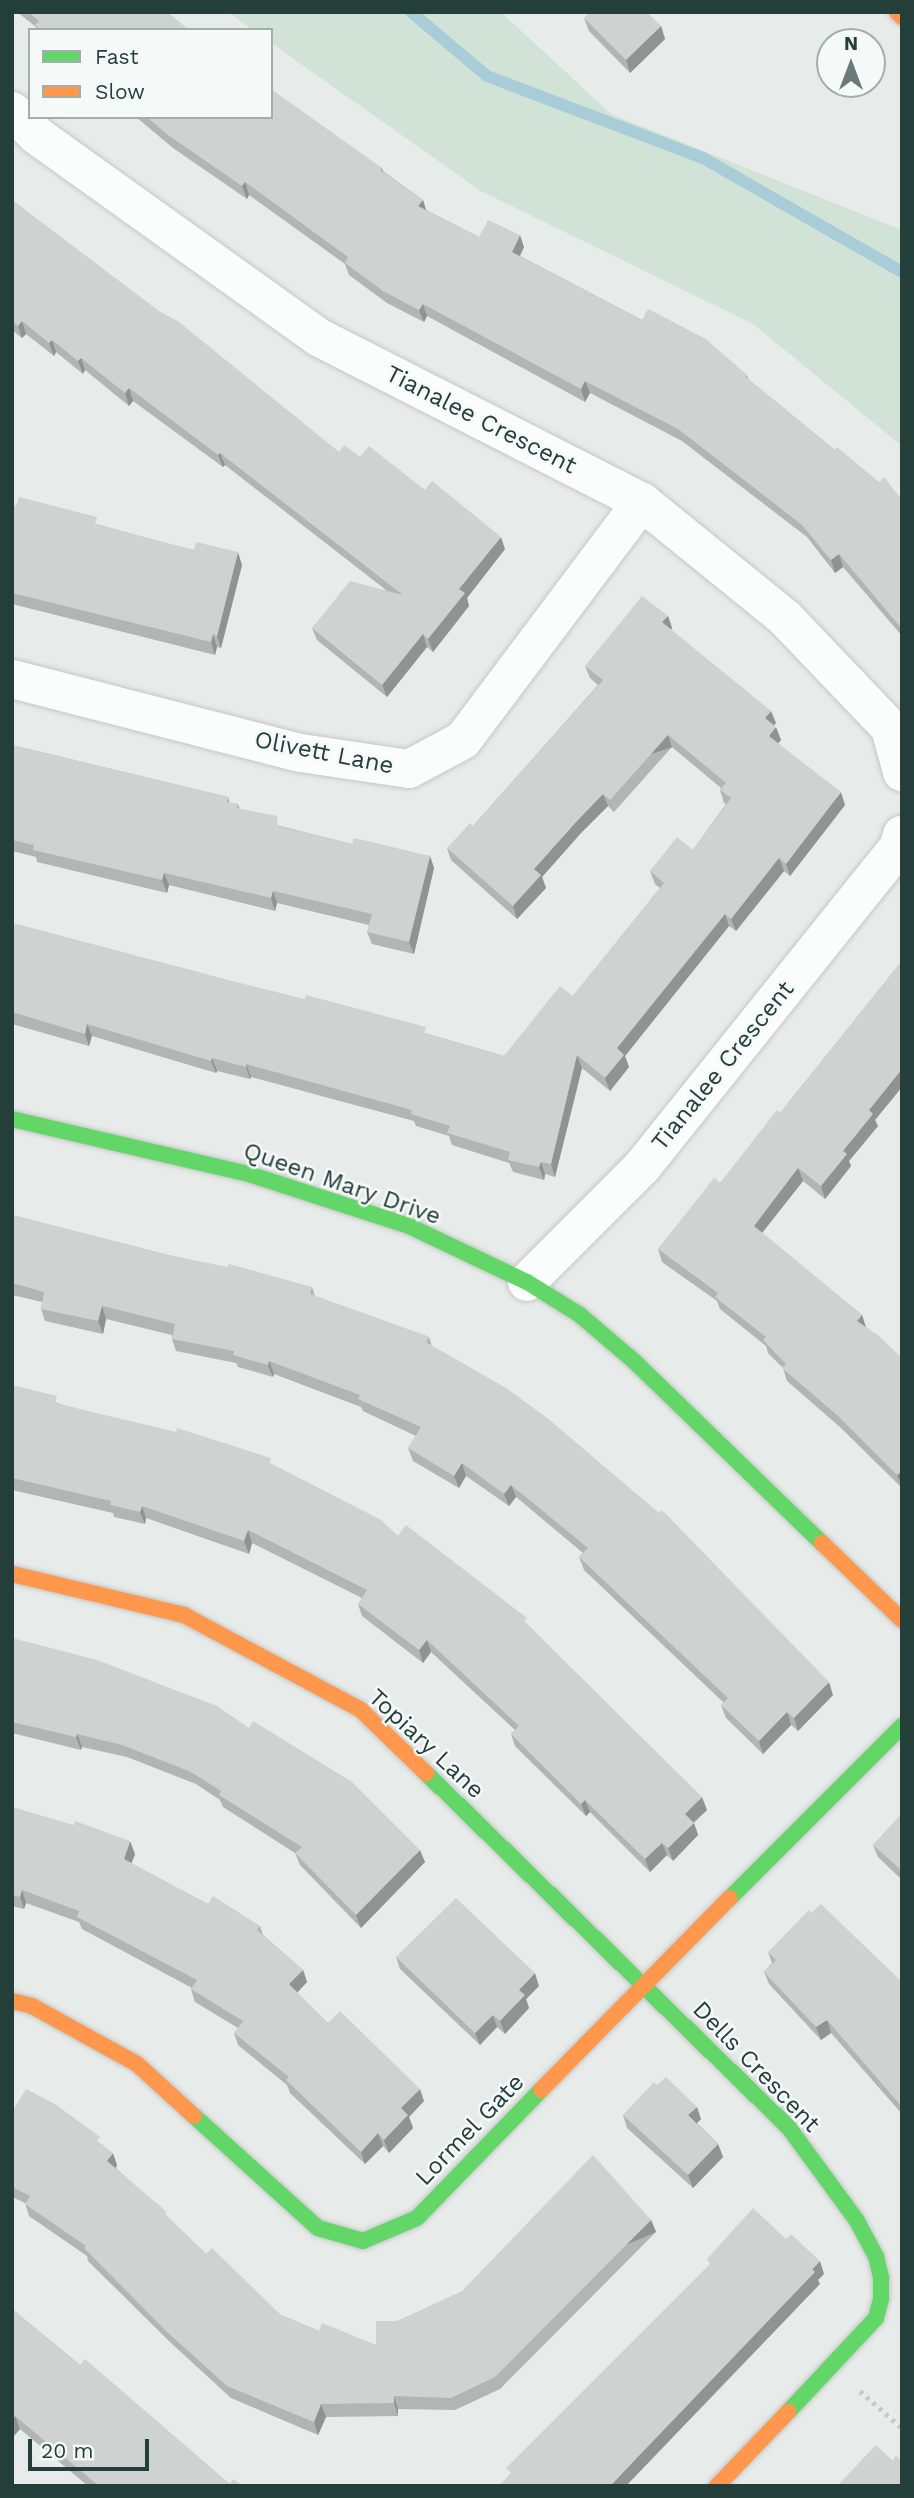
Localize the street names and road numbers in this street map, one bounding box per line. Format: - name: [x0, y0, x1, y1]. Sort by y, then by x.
- street label: Tianalee Crescent: [381, 359, 581, 481]
- street label: Olivett Lane: [252, 725, 396, 781]
- street label: Tianalee Crescent: [646, 975, 800, 1157]
- street label: Queen Mary Drive: [239, 1137, 445, 1231]
- street label: Topiary Lane: [362, 1683, 490, 1805]
- street label: Dells Crescent: [686, 1995, 826, 2139]
- street label: Lormel Gate: [409, 2068, 531, 2192]

